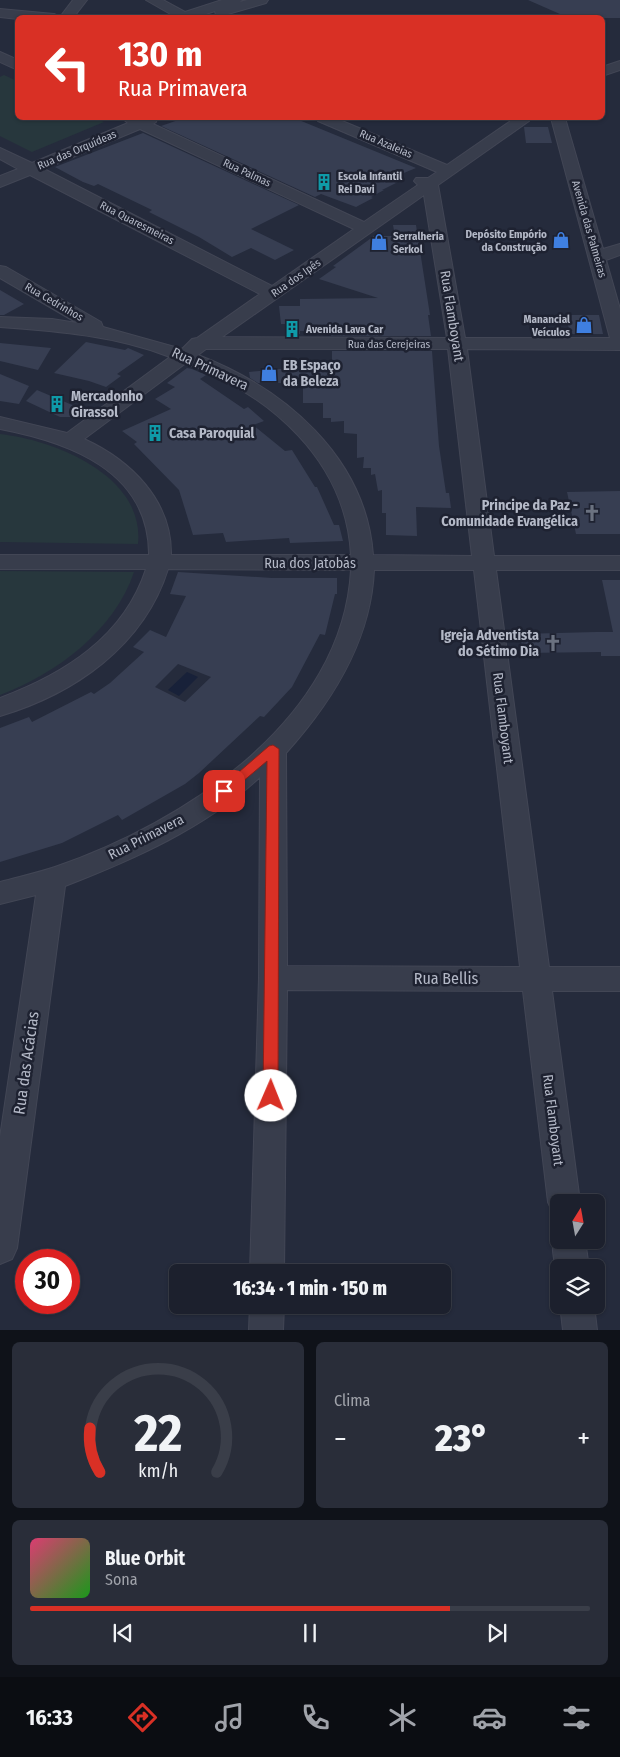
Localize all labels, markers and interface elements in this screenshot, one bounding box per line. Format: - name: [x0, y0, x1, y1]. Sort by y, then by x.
- text: 130 m: [118, 33, 202, 75]
- icon: left: [35, 35, 100, 100]
- text: Rua Primavera: [118, 75, 247, 102]
- street label: Rua das Orquídeas: [36, 127, 119, 172]
- street label: Rua Azaleias: [358, 127, 415, 161]
- street label: Rua Palmas: [221, 156, 273, 190]
- place label: Escola Infantil Rei Davi: [338, 170, 403, 196]
- building icon: Escola Infantil Rei Davi: [314, 172, 334, 192]
- street label: Avenida das Palmeiras: [569, 179, 609, 279]
- street label: Rua Quaresmeiras: [98, 199, 177, 247]
- place label: Depósito Empório da Construção: [465, 228, 547, 254]
- place label: Serralheria Serkol: [393, 230, 445, 256]
- shop icon: Depósito Empório da Construção: [551, 230, 571, 250]
- shop icon: Serralheria Serkol: [369, 232, 389, 252]
- street label: Rua dos Ipês: [269, 256, 324, 300]
- street label: Rua Flamboyant: [436, 269, 468, 363]
- street label: Rua Cedrinhos: [23, 280, 86, 324]
- place label: Manancial Veículos: [524, 313, 571, 339]
- shop icon: Manancial Veículos: [574, 315, 594, 335]
- building icon: Avenida Lava Car: [282, 319, 302, 339]
- place label: Avenida Lava Car: [305, 323, 384, 336]
- street label: Rua das Cerejeiras: [348, 338, 431, 351]
- street label: Rua Primavera: [169, 344, 251, 394]
- place label: EB Espaço da Beleza: [283, 357, 341, 390]
- shop icon: EB Espaço da Beleza: [259, 363, 279, 383]
- place label: Mercadonho Girassol: [71, 388, 144, 421]
- building icon: Mercadonho Girassol: [47, 394, 67, 414]
- building icon: Casa Paroquial: [145, 423, 165, 443]
- place label: Casa Paroquial: [169, 425, 254, 442]
- place label: Principe da Paz - Comunidade Evangélica: [441, 497, 578, 530]
- church icon: Principe da Paz - Comunidade Evangélica: [582, 503, 602, 523]
- street label: Rua dos Jatobás: [264, 555, 356, 572]
- place label: Igreja Adventista do Sétimo Dia: [440, 627, 539, 660]
- church icon: Igreja Adventista do Sétimo Dia: [543, 633, 563, 653]
- street label: Rua Flamboyant: [489, 671, 517, 765]
- pin: [203, 770, 245, 812]
- icon: arrive: [210, 777, 238, 805]
- street label: Rua Primavera: [105, 811, 187, 863]
- street label: Rua Bellis: [414, 969, 478, 988]
- street label: Rua das Acácias: [9, 1010, 43, 1116]
- position arrow: [244, 1069, 296, 1121]
- street label: Rua Flamboyant: [539, 1073, 567, 1167]
- north arrow: [550, 1194, 605, 1249]
- map controls: [550, 1194, 605, 1314]
- speed limit sign: 30: [15, 1249, 80, 1314]
- button: layers: [550, 1259, 605, 1314]
- text: 16:34 · 1 min · 150 m: [233, 1277, 387, 1300]
- text: Clima: [334, 1391, 370, 1410]
- text: 22: [133, 1402, 182, 1465]
- text: 23°: [435, 1415, 489, 1461]
- text: −: [334, 1422, 347, 1455]
- text: +: [577, 1422, 590, 1455]
- text: km/h: [138, 1460, 178, 1482]
- text: Blue Orbit: [105, 1547, 185, 1570]
- text: Sona: [105, 1570, 138, 1589]
- icon: previous: [109, 1619, 137, 1647]
- icon: pause: [296, 1619, 324, 1647]
- icon: next: [483, 1619, 511, 1647]
- icon: directions: [125, 1700, 160, 1735]
- icon: music: [212, 1700, 247, 1735]
- icon: phone: [298, 1700, 333, 1735]
- icon: climate: [385, 1700, 420, 1735]
- icon: car: [472, 1700, 507, 1735]
- icon: filters: [559, 1700, 594, 1735]
- text: 16:33: [26, 1704, 73, 1731]

